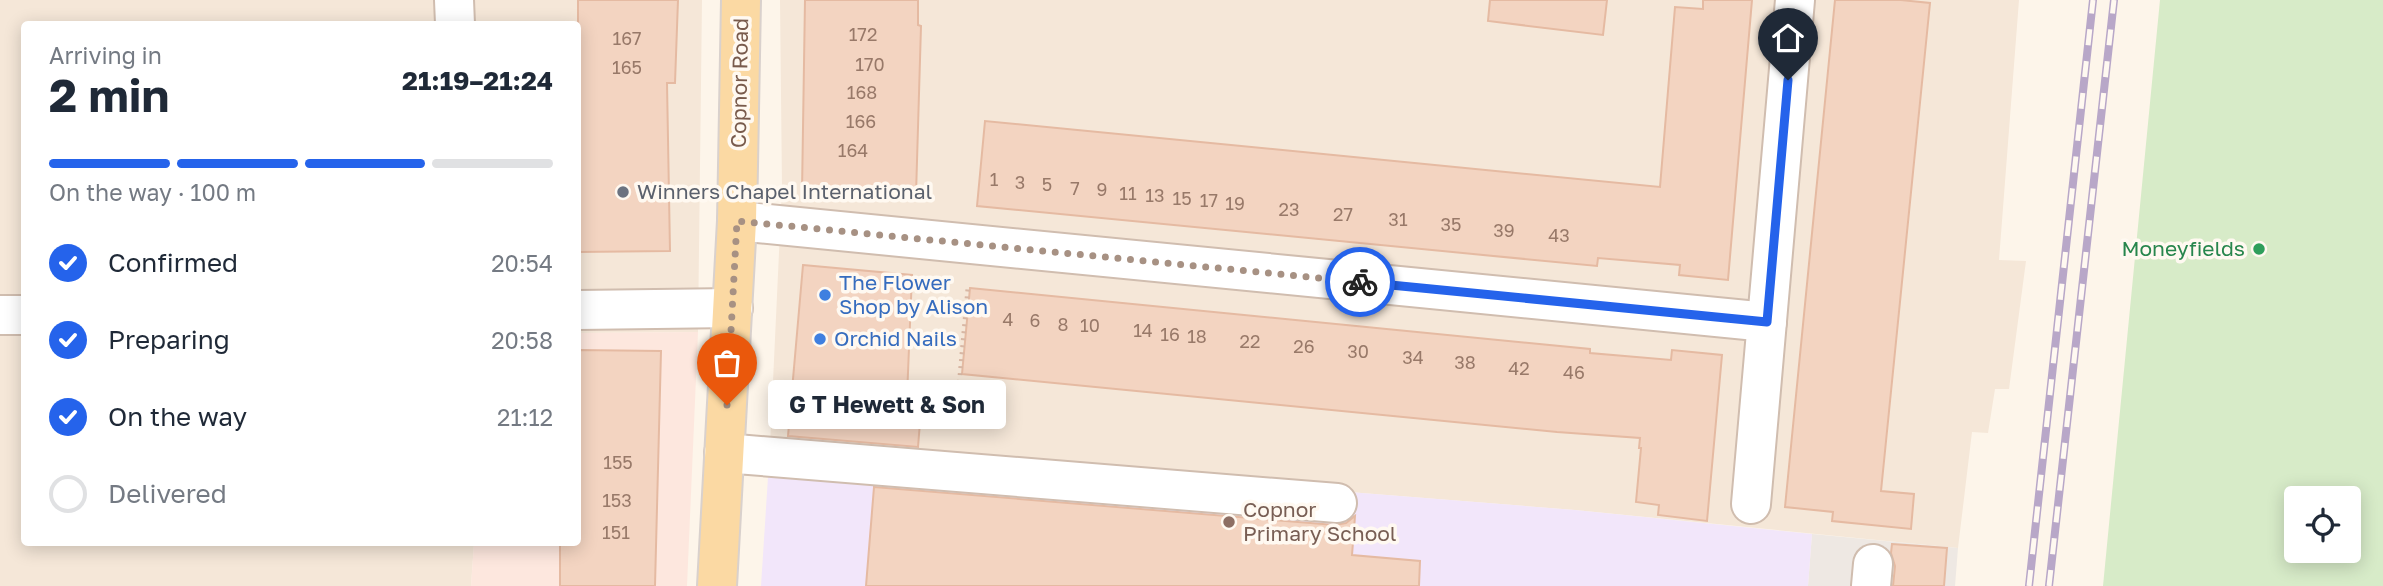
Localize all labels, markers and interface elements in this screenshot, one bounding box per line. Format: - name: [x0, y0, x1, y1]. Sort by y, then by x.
- pin: [1758, 8, 1818, 80]
- street label: Copnor Road: [725, 18, 753, 148]
- icon: home: [1769, 19, 1807, 57]
- house number: 172: [849, 23, 877, 45]
- house number: 167: [612, 27, 642, 49]
- text: Arriving in: [49, 41, 162, 69]
- house number: 170: [855, 53, 885, 75]
- house number: 165: [612, 56, 642, 78]
- text: 21:19–21:24: [402, 65, 553, 96]
- text: 2 min: [49, 67, 169, 122]
- house number: 168: [847, 81, 877, 103]
- house number: 166: [846, 110, 876, 132]
- house number: 164: [838, 139, 868, 161]
- house number: 1: [990, 168, 999, 190]
- house number: 3: [1015, 171, 1025, 193]
- house number: 5: [1042, 173, 1052, 195]
- house number: 7: [1070, 177, 1080, 199]
- text: On the way · 100 m: [49, 178, 256, 206]
- place label: Winners Chapel International: [637, 178, 932, 204]
- house number: 9: [1097, 178, 1107, 200]
- house number: 11: [1119, 182, 1137, 204]
- marker: Winners Chapel International: [615, 184, 631, 200]
- house number: 13: [1145, 184, 1165, 206]
- house number: 15: [1172, 187, 1192, 209]
- house number: 17: [1200, 189, 1218, 211]
- house number: 19: [1225, 192, 1245, 214]
- house number: 23: [1279, 198, 1299, 220]
- house number: 27: [1333, 203, 1353, 225]
- house number: 31: [1388, 208, 1408, 230]
- house number: 35: [1441, 213, 1461, 235]
- house number: 39: [1493, 219, 1515, 241]
- house number: 43: [1548, 224, 1570, 246]
- place label: Moneyfields: [2121, 235, 2245, 261]
- marker: Moneyfields: [2251, 241, 2267, 257]
- icon: check: [49, 244, 87, 282]
- text: Confirmed: [108, 247, 238, 278]
- courier: [1325, 247, 1395, 317]
- text: 20:54: [491, 249, 553, 277]
- icon: bike: [1341, 263, 1379, 301]
- place label: The Flower Shop by Alison: [839, 269, 988, 319]
- marker: The Flower Shop by Alison: [817, 287, 833, 303]
- house number: 4: [1003, 308, 1014, 330]
- house number: 6: [1030, 309, 1040, 331]
- house number: 8: [1058, 313, 1068, 335]
- house number: 10: [1080, 314, 1100, 336]
- house number: 14: [1133, 319, 1153, 341]
- icon: check: [49, 321, 87, 359]
- house number: 16: [1160, 323, 1180, 345]
- text: Preparing: [108, 324, 230, 355]
- place label: Orchid Nails: [834, 325, 957, 351]
- house number: 18: [1187, 325, 1207, 347]
- text: 20:58: [491, 326, 553, 354]
- house number: 22: [1240, 330, 1260, 352]
- marker: Orchid Nails: [812, 331, 828, 347]
- pin: [697, 333, 757, 405]
- house number: 26: [1293, 335, 1315, 357]
- house number: 30: [1347, 340, 1369, 362]
- icon: bag: [708, 344, 746, 382]
- house number: 34: [1402, 346, 1424, 368]
- house number: 38: [1454, 351, 1476, 373]
- house number: 42: [1508, 357, 1530, 379]
- house number: 46: [1563, 361, 1585, 383]
- callout: G T Hewett & Son: [769, 380, 1007, 430]
- text: G T Hewett & Son: [789, 390, 985, 418]
- icon: check: [49, 398, 87, 436]
- text: On the way: [108, 401, 247, 432]
- text: 21:12: [497, 403, 553, 431]
- house number: 155: [603, 451, 633, 473]
- text: Delivered: [108, 478, 227, 509]
- map controls: [2284, 486, 2361, 563]
- button: locate: [2284, 486, 2361, 563]
- house number: 153: [602, 489, 632, 511]
- place label: Copnor Primary School: [1243, 496, 1397, 546]
- marker: Copnor Primary School: [1221, 514, 1237, 530]
- house number: 151: [602, 521, 630, 543]

